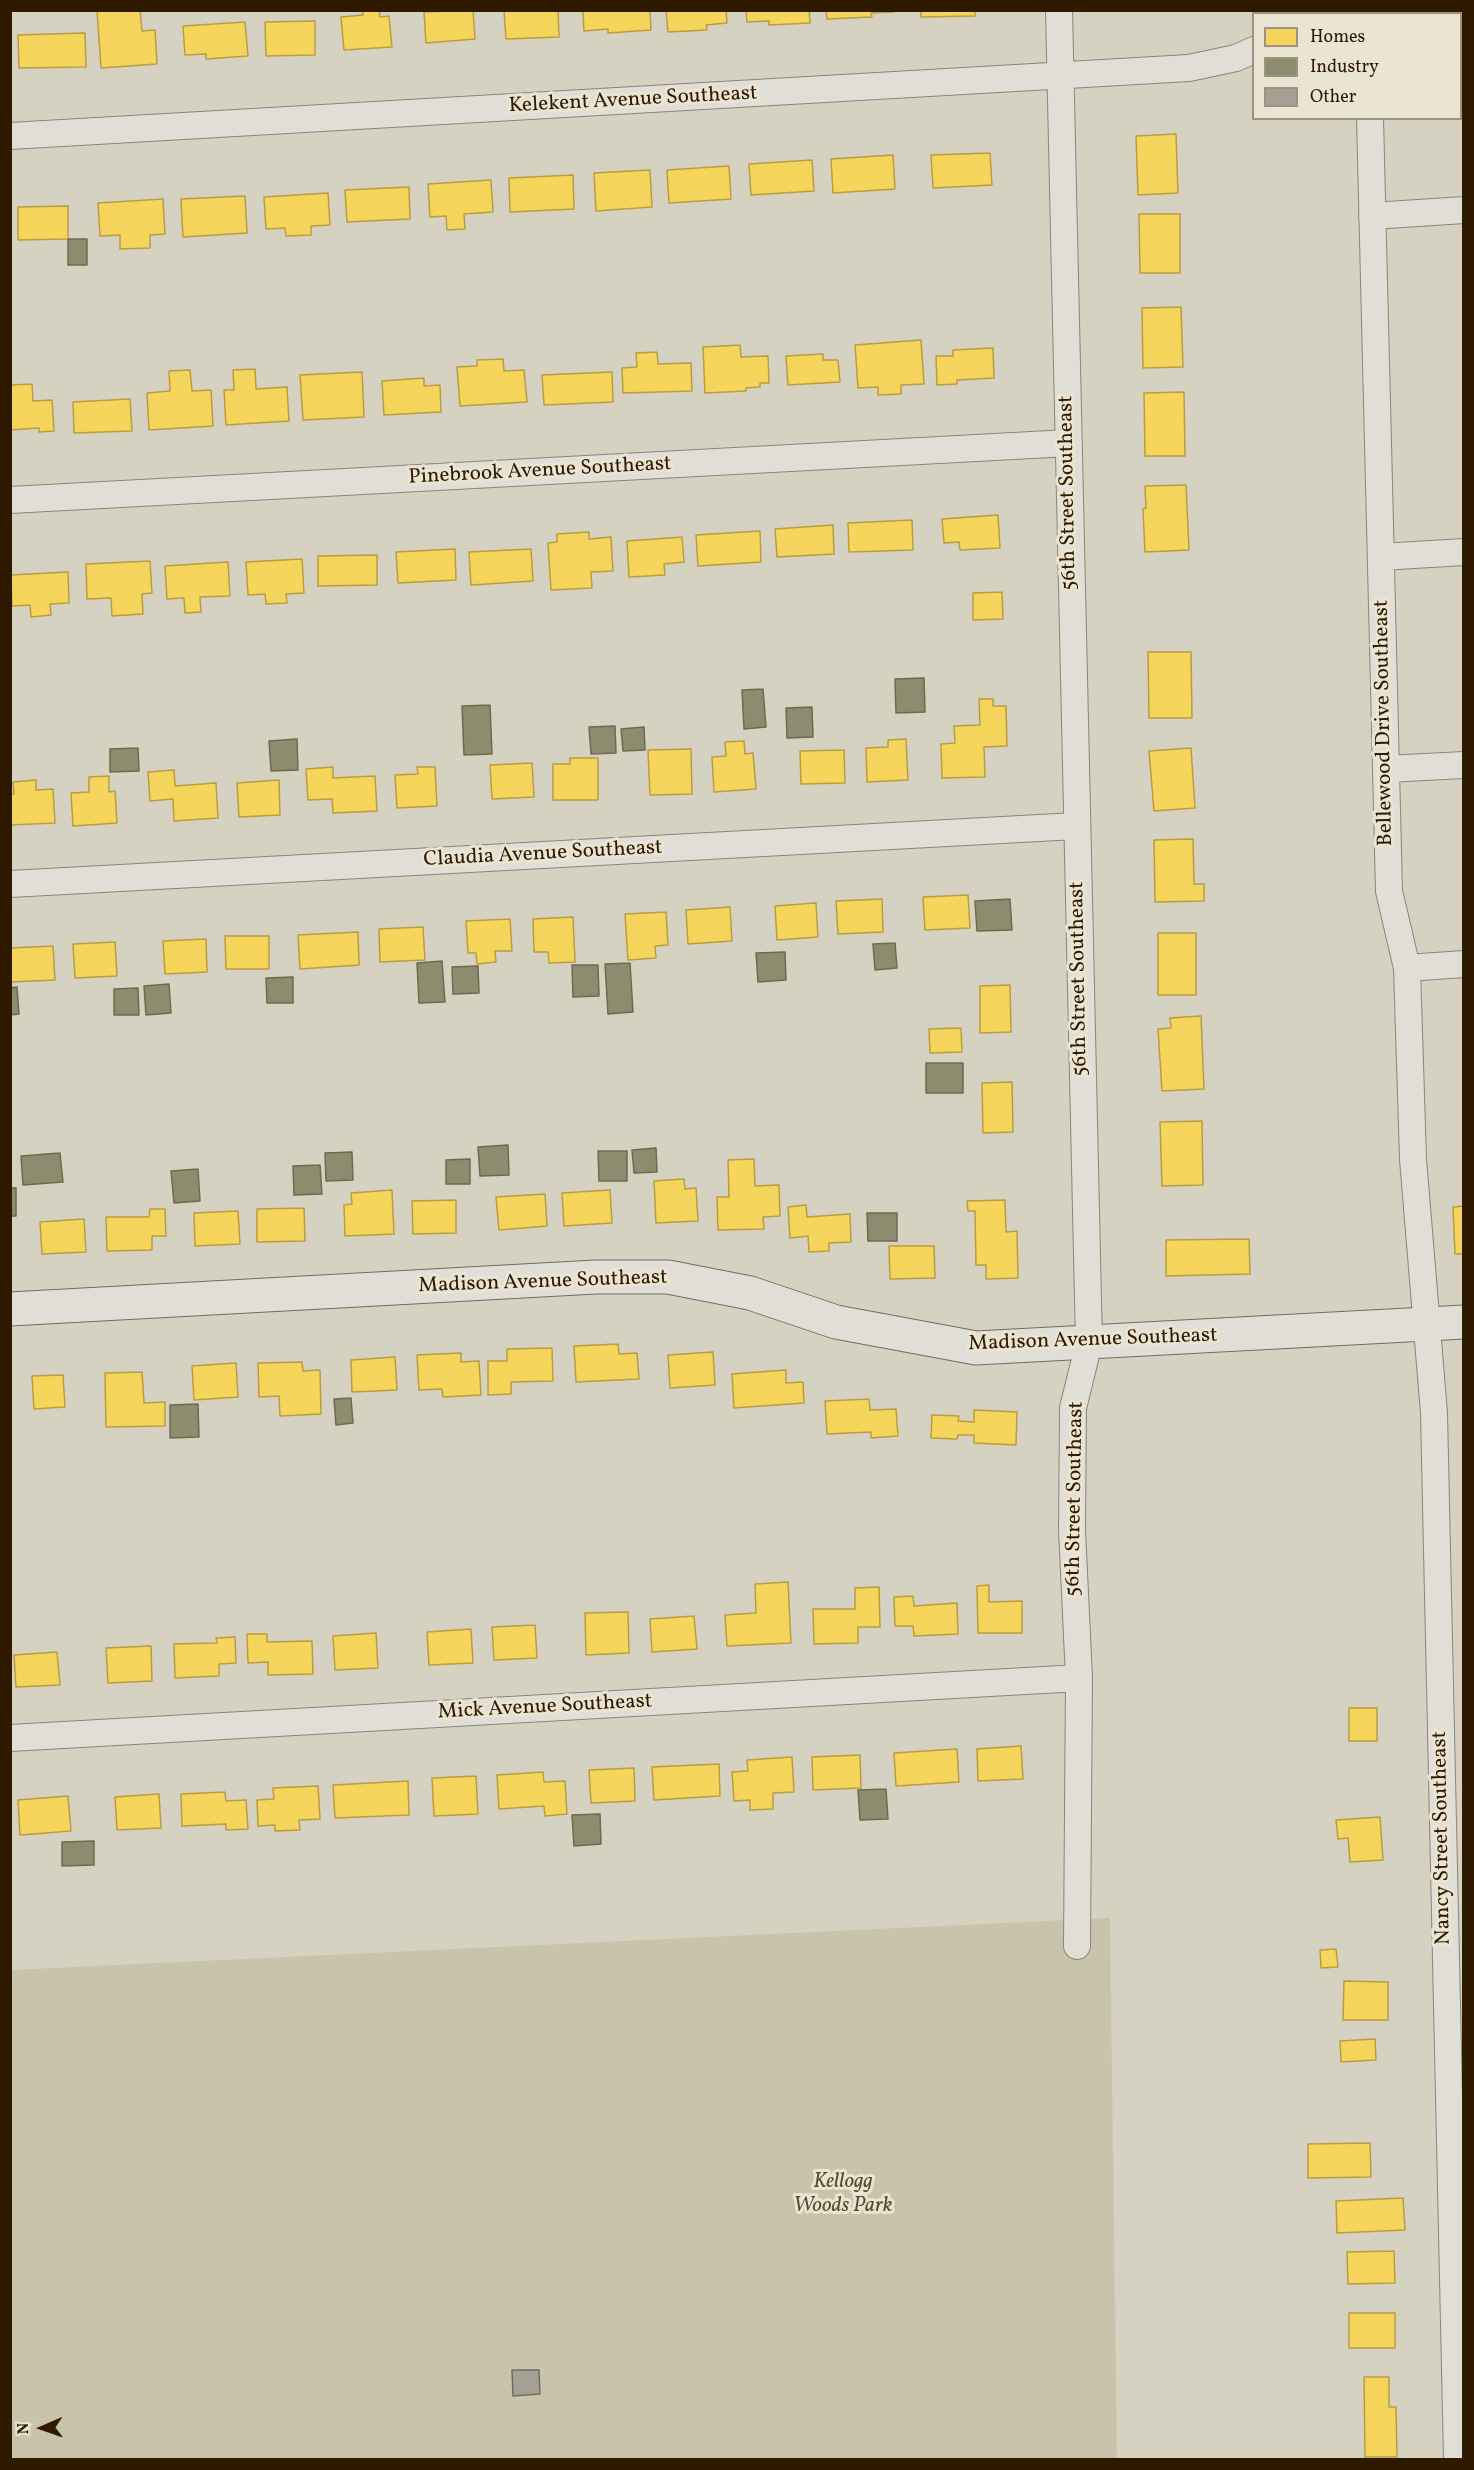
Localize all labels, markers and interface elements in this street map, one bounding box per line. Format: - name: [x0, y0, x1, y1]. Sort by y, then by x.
- legend: [1252, 12, 1462, 120]
- text: Homes: [1310, 25, 1365, 50]
- text: Industry: [1310, 55, 1379, 80]
- street label: Kelekent Avenue Southeast: [508, 82, 758, 120]
- text: Other: [1310, 85, 1356, 110]
- street label: 56th Street Southeast: [1055, 395, 1083, 591]
- street label: Pinebrook Avenue Southeast: [408, 453, 672, 491]
- street label: Bellewood Drive Southeast: [1370, 600, 1400, 846]
- street label: Claudia Avenue Southeast: [423, 836, 663, 874]
- street label: 56th Street Southeast: [1066, 881, 1094, 1077]
- street label: Madison Avenue Southeast: [418, 1266, 668, 1300]
- street label: Madison Avenue Southeast: [968, 1324, 1218, 1358]
- street label: 56th Street Southeast: [1062, 1401, 1090, 1597]
- street label: Mick Avenue Southeast: [437, 1690, 653, 1726]
- street label: Nancy Street Southeast: [1429, 1731, 1457, 1945]
- park label: Kellogg Woods Park: [794, 2170, 892, 2220]
- north arrow: [12, 2398, 72, 2458]
- text: N: [13, 2422, 35, 2435]

